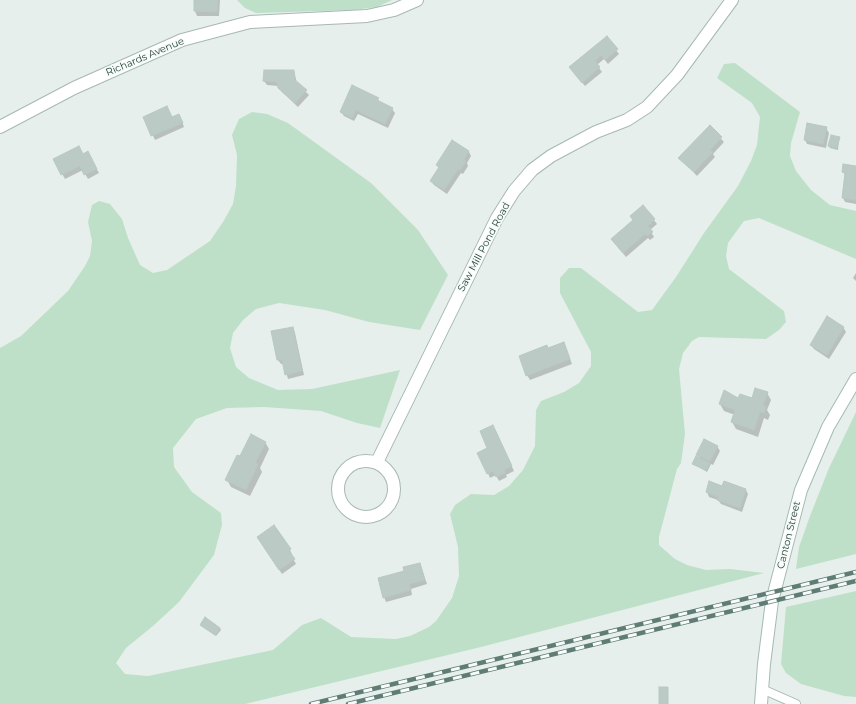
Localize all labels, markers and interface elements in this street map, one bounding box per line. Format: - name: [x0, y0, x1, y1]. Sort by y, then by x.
- street label: Richards Avenue: [104, 35, 186, 79]
- street label: Saw Mill Pond Road: [455, 200, 513, 294]
- street label: Canton Street: [775, 500, 803, 570]

